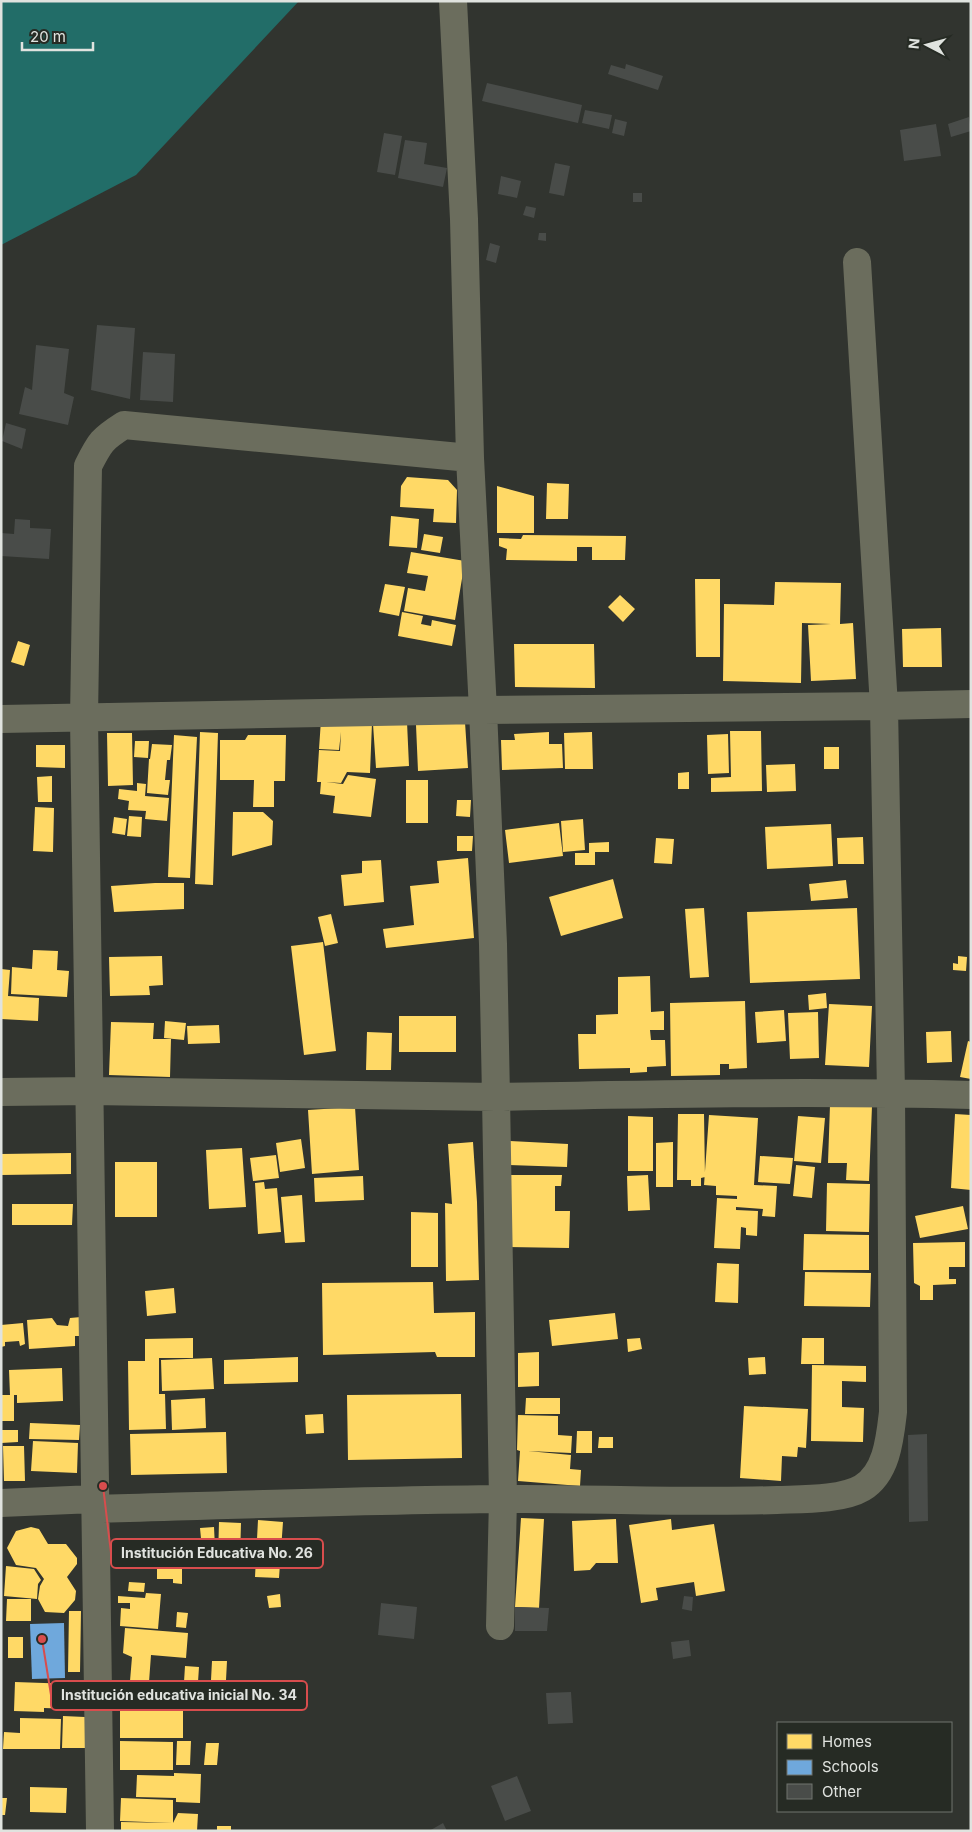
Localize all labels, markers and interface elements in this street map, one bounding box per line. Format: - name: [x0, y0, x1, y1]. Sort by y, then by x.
- scale bar: [22, 20, 94, 52]
- north arrow: [902, 20, 952, 70]
- text: 20 m: [30, 27, 66, 46]
- text: N: [905, 37, 923, 50]
- callout: Institución Educativa No. 26: [111, 1539, 323, 1568]
- text: Institución Educativa No. 26: [121, 1544, 313, 1561]
- callout: Institución educativa inicial No. 34: [51, 1681, 307, 1710]
- text: Institución educativa inicial No. 34: [61, 1686, 297, 1703]
- legend: [777, 1722, 952, 1812]
- text: Homes: [822, 1732, 872, 1751]
- text: Schools: [822, 1757, 879, 1776]
- text: Other: [822, 1782, 862, 1801]

